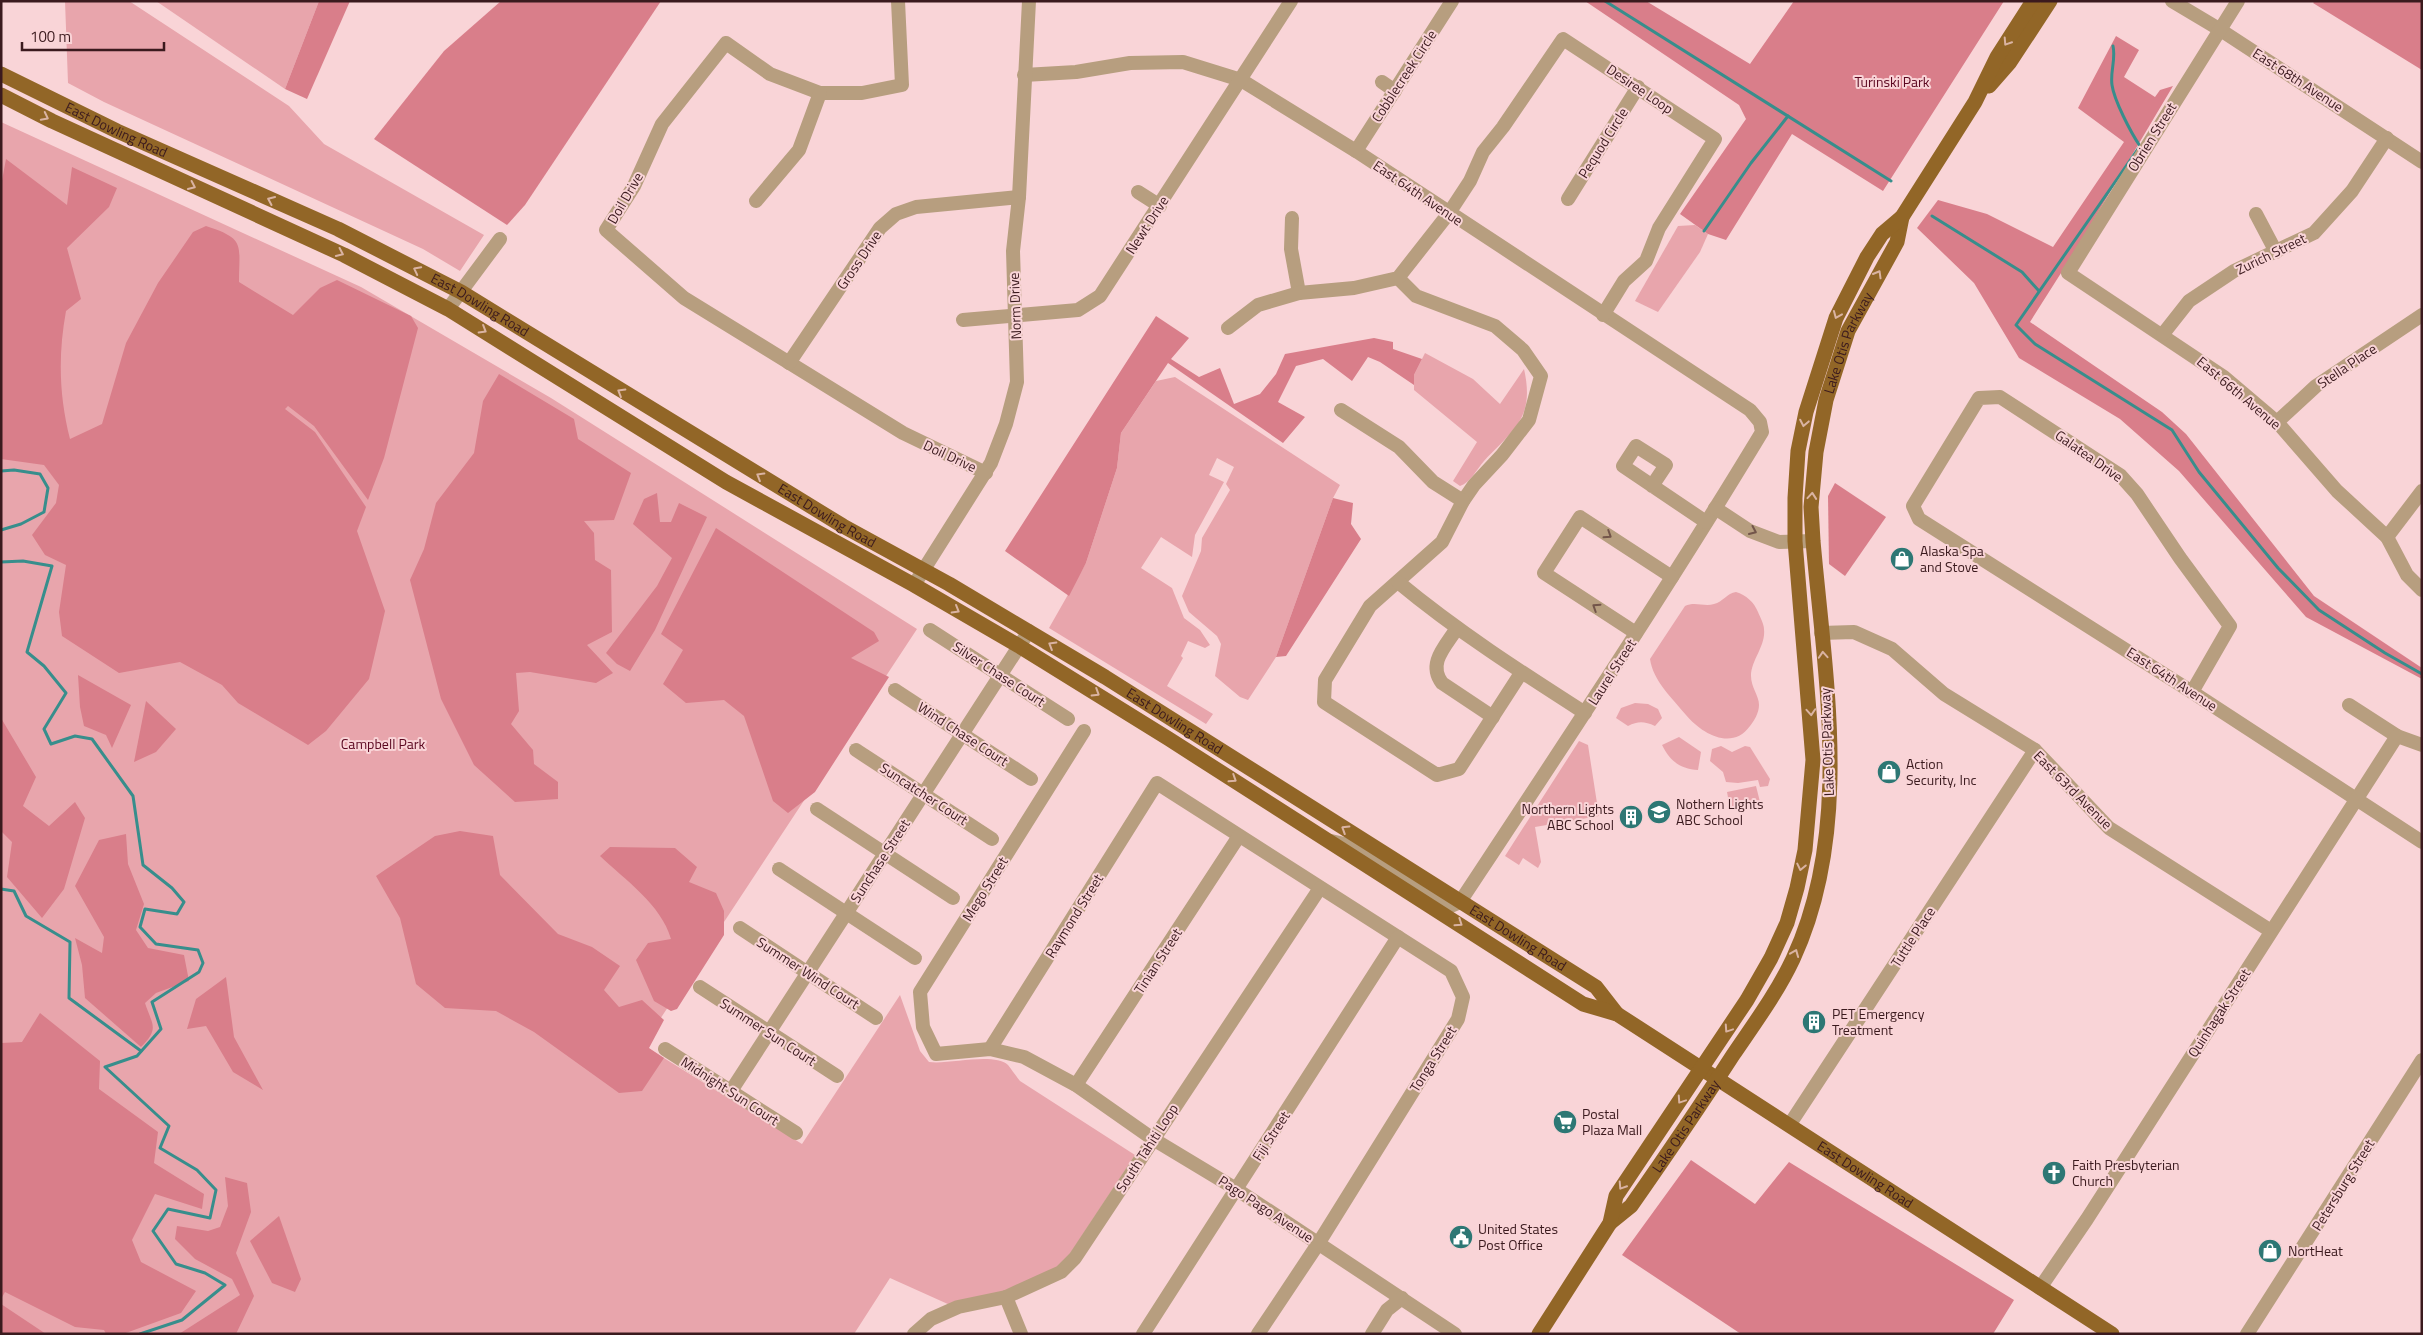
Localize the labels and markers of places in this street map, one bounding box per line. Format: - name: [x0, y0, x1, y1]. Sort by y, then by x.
- place label: Alaska Spa and Stove: [1920, 540, 1984, 577]
- shop icon: Alaska Spa and Stove: [1889, 546, 1915, 572]
- place label: Action Security, Inc: [1906, 753, 1977, 790]
- shop icon: Action Security, Inc: [1876, 759, 1902, 785]
- place label: Nothern Lights ABC School: [1676, 793, 1764, 830]
- place label: Northern Lights ABC School: [1522, 798, 1614, 835]
- school or university icon: Nothern Lights ABC School: [1646, 799, 1672, 825]
- building icon: Northern Lights ABC School: [1618, 804, 1644, 830]
- place label: PET Emergency Treatment: [1832, 1003, 1925, 1040]
- building icon: PET Emergency Treatment: [1801, 1009, 1827, 1035]
- place label: Postal Plaza Mall: [1582, 1103, 1642, 1140]
- supermarket icon: Postal Plaza Mall: [1552, 1109, 1578, 1135]
- place label: Faith Presbyterian Church: [2072, 1154, 2180, 1191]
- church icon: Faith Presbyterian Church: [2041, 1160, 2067, 1186]
- place label: United States Post Office: [1478, 1218, 1558, 1255]
- public building icon: United States Post Office: [1448, 1224, 1474, 1250]
- shop icon: NortHeat: [2257, 1238, 2283, 1264]
- place label: NortHeat: [2288, 1240, 2343, 1261]

